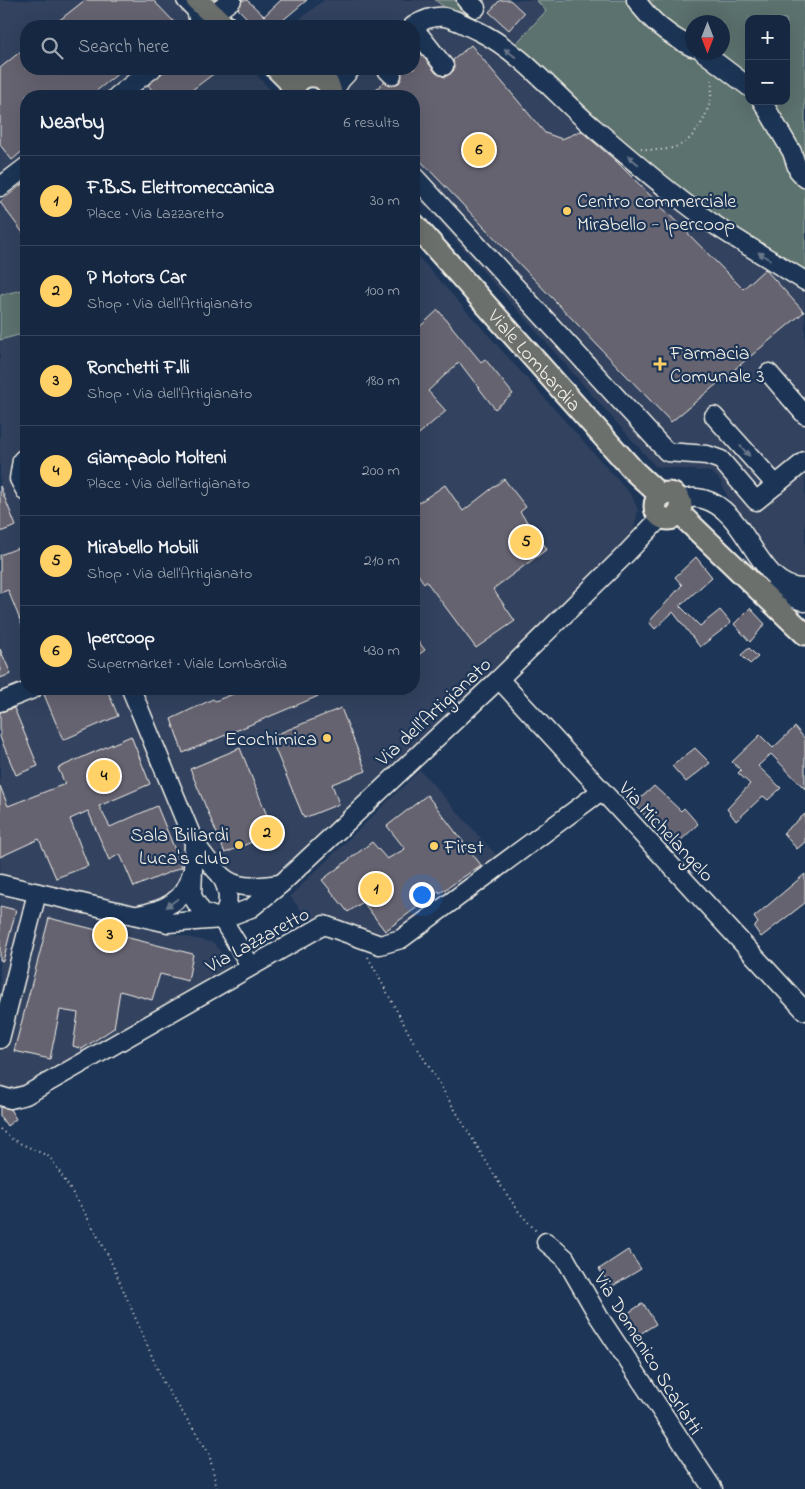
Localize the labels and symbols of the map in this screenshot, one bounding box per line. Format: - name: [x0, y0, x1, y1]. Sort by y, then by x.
- north arrow: [685, 15, 730, 60]
- one-way arrow: [503, 48, 517, 58]
- pin: 6: [463, 131, 495, 169]
- one-way arrow: [626, 154, 639, 165]
- place label: Centro commerciale Mirabello - Ipercoop: [577, 188, 736, 240]
- marker: Centro commerciale Mirabello - Ipercoop: [561, 205, 573, 217]
- one-way arrow: [757, 251, 770, 260]
- street label: Viale Lombardia: [479, 303, 587, 419]
- place label: Farmacia Comunale 3: [669, 340, 765, 392]
- marker: Farmacia Comunale 3: [654, 358, 666, 370]
- one-way arrow: [739, 444, 751, 456]
- pin: 5: [510, 523, 542, 561]
- street label: Via dell'Artigianato: [370, 651, 500, 776]
- place label: Ecochimica: [225, 726, 317, 755]
- marker: Ecochimica: [321, 732, 333, 744]
- pin: 4: [88, 757, 120, 795]
- street label: Via Michelangelo: [609, 775, 720, 890]
- pin: 2: [251, 814, 283, 852]
- place label: Sala Biliardi Luca's club: [130, 822, 229, 874]
- place label: First: [443, 834, 484, 863]
- marker: Sala Biliardi Luca's club: [233, 839, 245, 851]
- marker: First: [428, 840, 440, 852]
- pin: 1: [360, 870, 392, 908]
- your location: [409, 882, 435, 908]
- one-way arrow: [165, 898, 179, 908]
- street label: Via Lazzaretto: [200, 901, 315, 982]
- pin: 3: [94, 916, 126, 954]
- street label: Via Domenico Scarlatti: [584, 1266, 709, 1441]

